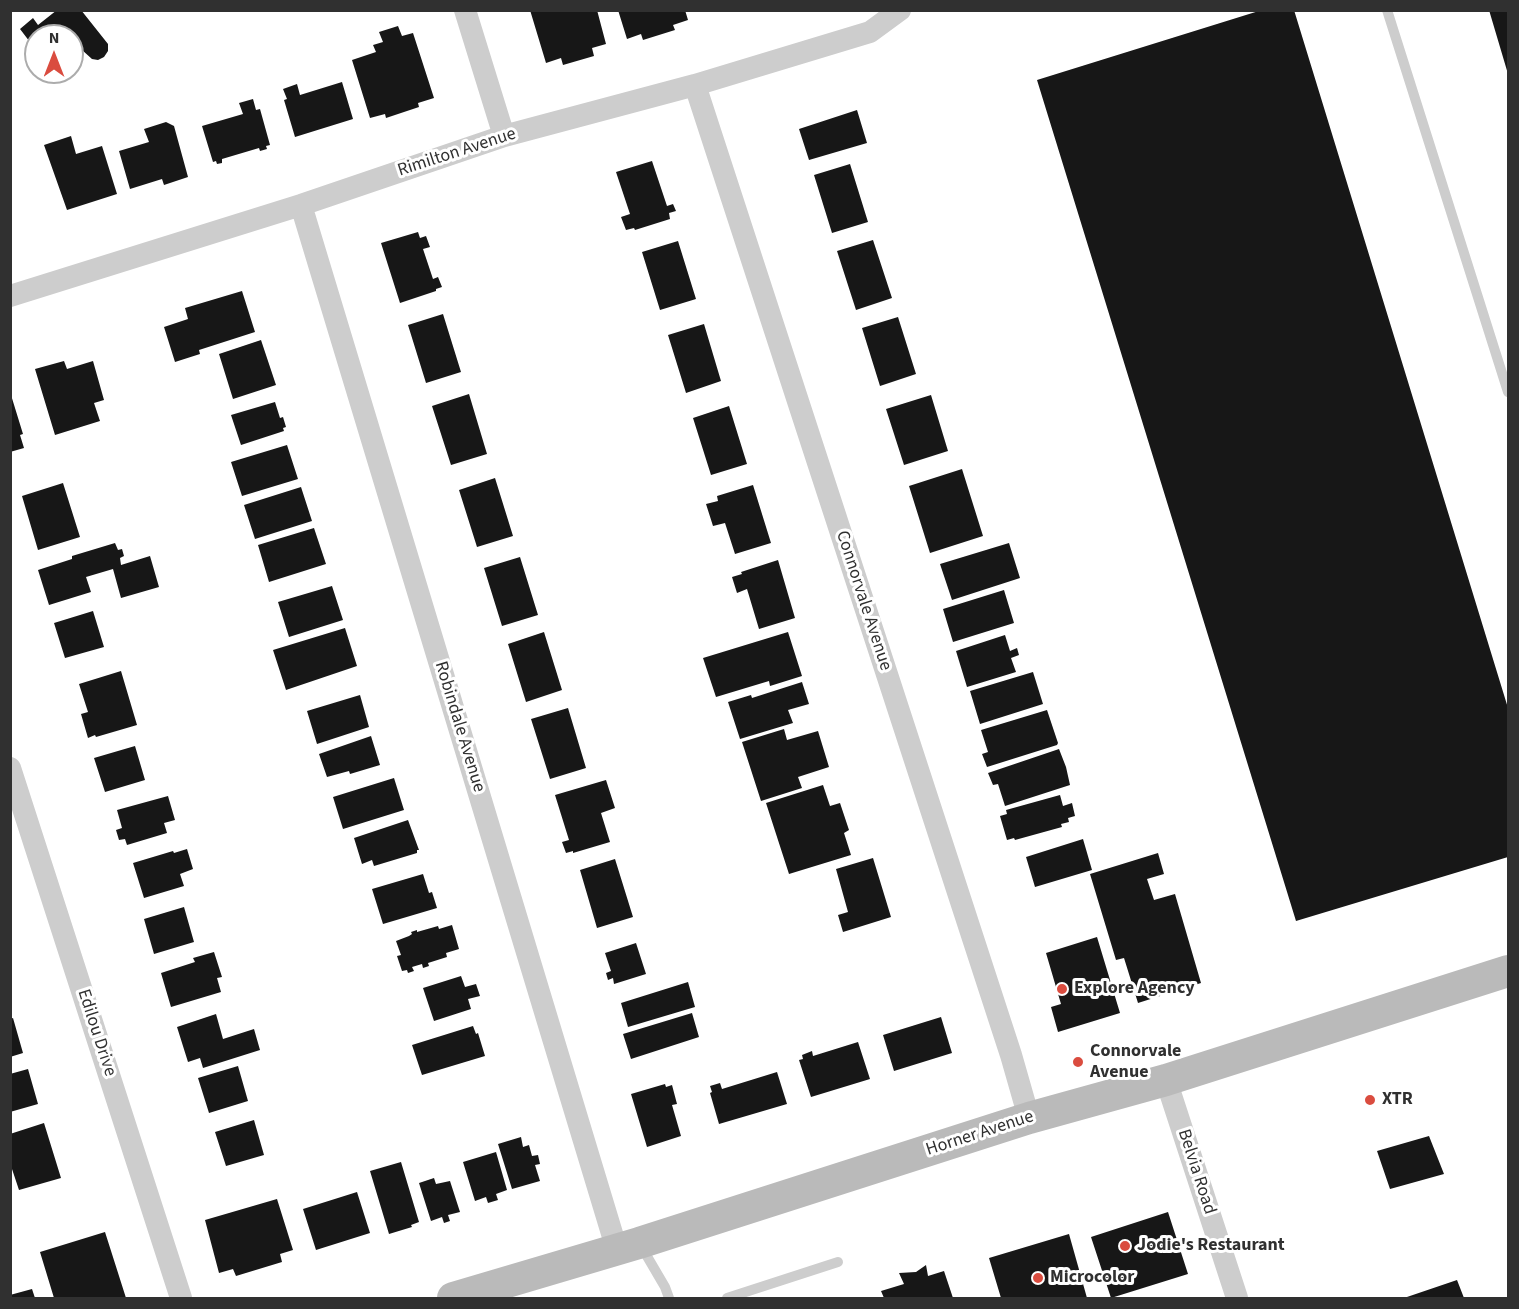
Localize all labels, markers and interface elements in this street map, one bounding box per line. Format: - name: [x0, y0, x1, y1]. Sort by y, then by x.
- north arrow: [24, 24, 84, 84]
- text: N: [49, 27, 59, 49]
- street label: Rimilton Avenue: [395, 124, 519, 182]
- street label: Connorvale Avenue: [830, 528, 896, 674]
- street label: Robindale Avenue: [429, 659, 489, 795]
- place label: Explore Agency: [1074, 978, 1195, 1000]
- marker: Explore Agency: [1055, 982, 1069, 996]
- street label: Edilou Drive: [72, 987, 120, 1079]
- place label: Connorvale Avenue: [1090, 1041, 1181, 1084]
- marker: Connorvale Avenue: [1071, 1055, 1085, 1069]
- place label: XTR: [1382, 1089, 1413, 1111]
- marker: XTR: [1363, 1093, 1377, 1107]
- street label: Horner Avenue: [923, 1106, 1037, 1162]
- street label: Belvia Road: [1172, 1127, 1220, 1217]
- place label: Jodie's Restaurant: [1137, 1235, 1285, 1257]
- marker: Jodie's Restaurant: [1118, 1239, 1132, 1253]
- place label: Microcolor: [1050, 1267, 1134, 1289]
- marker: Microcolor: [1031, 1271, 1045, 1285]

